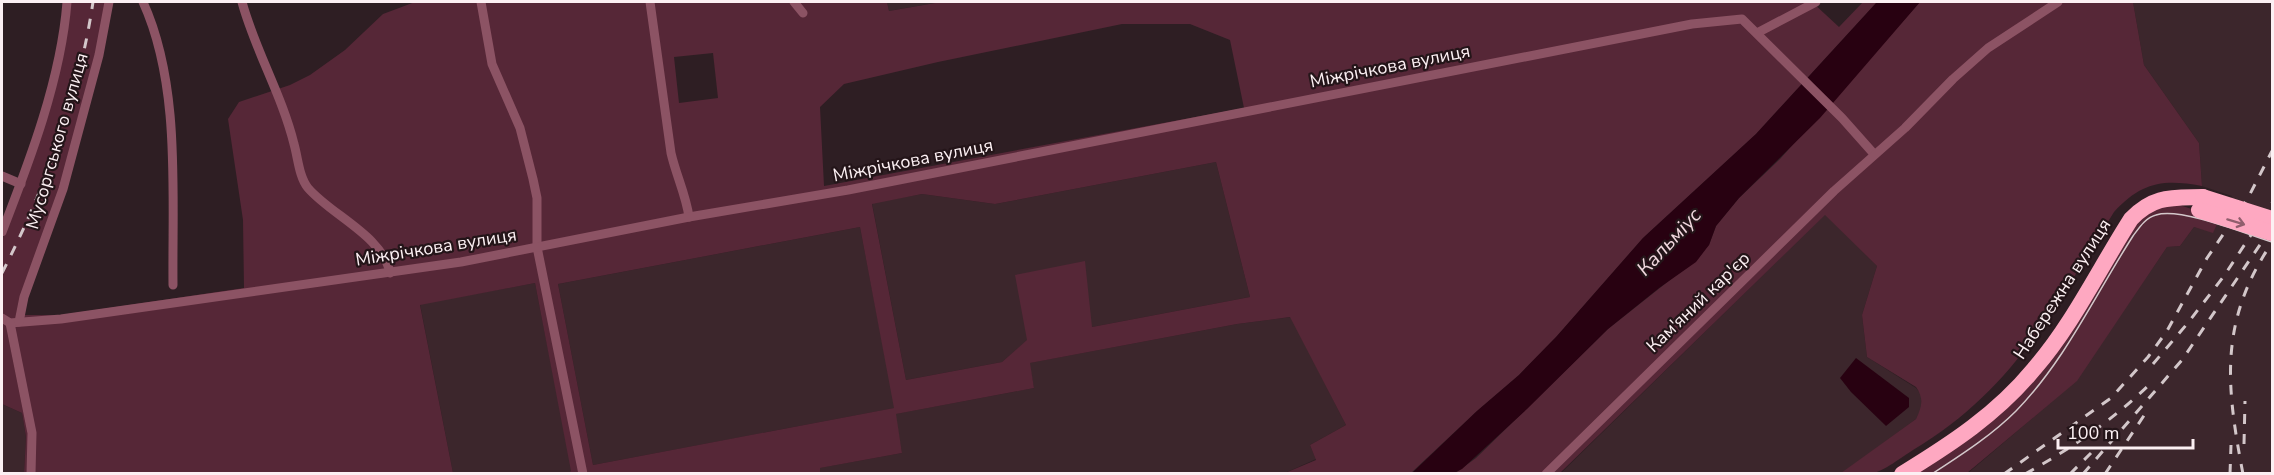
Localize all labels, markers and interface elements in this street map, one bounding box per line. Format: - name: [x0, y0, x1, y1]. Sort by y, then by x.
- street label: Міжрічкова вулиця: [1308, 39, 1472, 93]
- street label: Мусоргського вулиця: [20, 50, 94, 232]
- street label: Міжрічкова вулиця: [831, 133, 995, 187]
- water label: Кальміус: [1631, 202, 1708, 282]
- street label: Набережна вулиця: [2008, 214, 2116, 364]
- one-way arrow: [2226, 217, 2245, 228]
- street label: Міжрічкова вулиця: [354, 222, 518, 272]
- street label: Кам'яний кар'єр: [1641, 246, 1755, 358]
- scale bar: [2058, 412, 2193, 450]
- text: 100 m: [2067, 421, 2119, 445]

